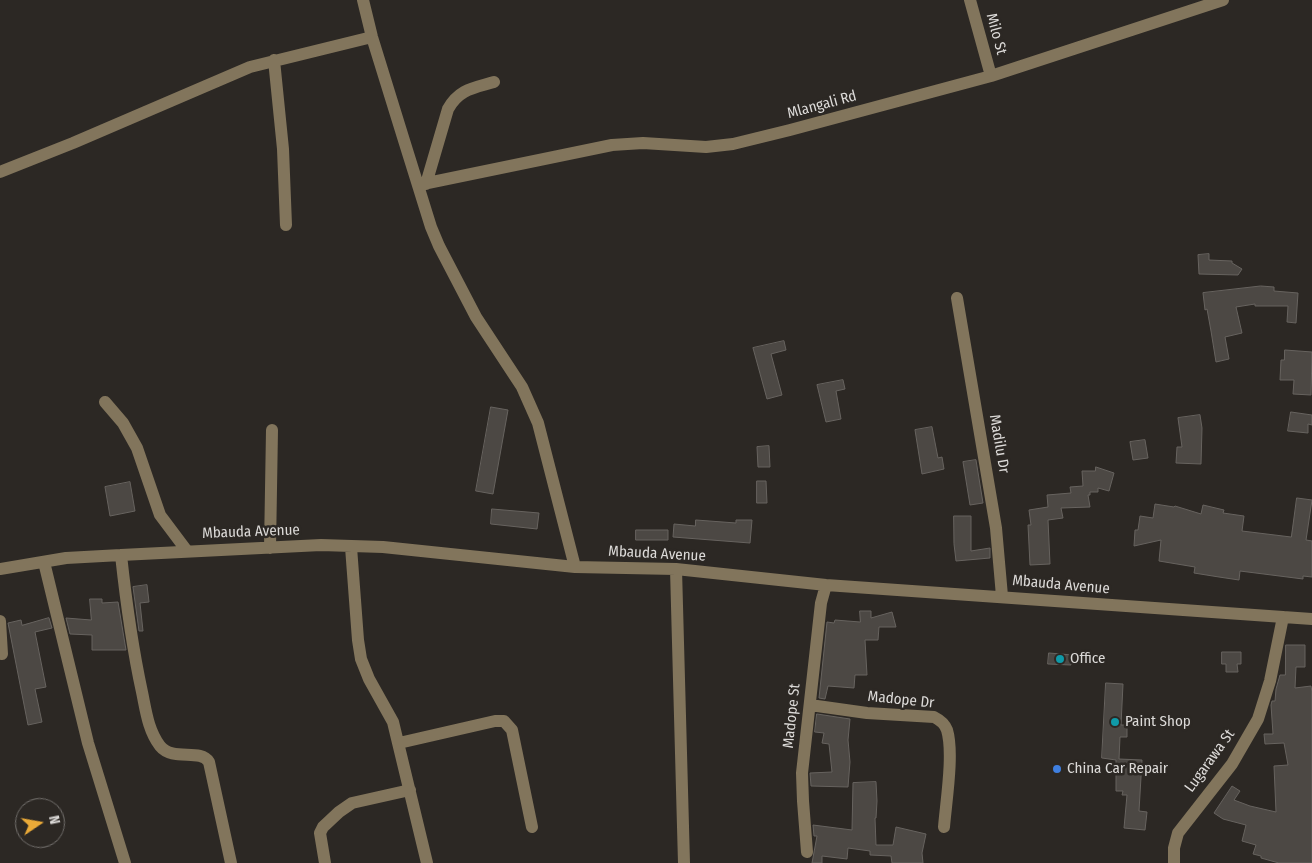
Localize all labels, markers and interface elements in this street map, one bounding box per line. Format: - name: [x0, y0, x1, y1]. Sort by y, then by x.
- street label: Milo St: [982, 11, 1010, 57]
- street label: Mlangali Rd: [785, 87, 859, 123]
- street label: Madilu Dr: [985, 413, 1013, 475]
- street label: Mbauda Avenue: [202, 521, 300, 543]
- street label: Mbauda Avenue: [608, 542, 706, 566]
- street label: Mbauda Avenue: [1012, 572, 1110, 598]
- place label: Office: [1070, 650, 1105, 668]
- marker: Office: [1054, 653, 1066, 665]
- street label: Madope St: [780, 683, 804, 749]
- street label: Madope Dr: [867, 688, 935, 712]
- place label: Paint Shop: [1125, 713, 1191, 731]
- marker: Paint Shop: [1109, 716, 1121, 728]
- street label: Lugarawa St: [1181, 726, 1239, 796]
- place label: China Car Repair: [1067, 760, 1168, 778]
- marker: China Car Repair: [1051, 763, 1063, 775]
- north arrow: [15, 798, 65, 848]
- text: N: [45, 814, 63, 826]

